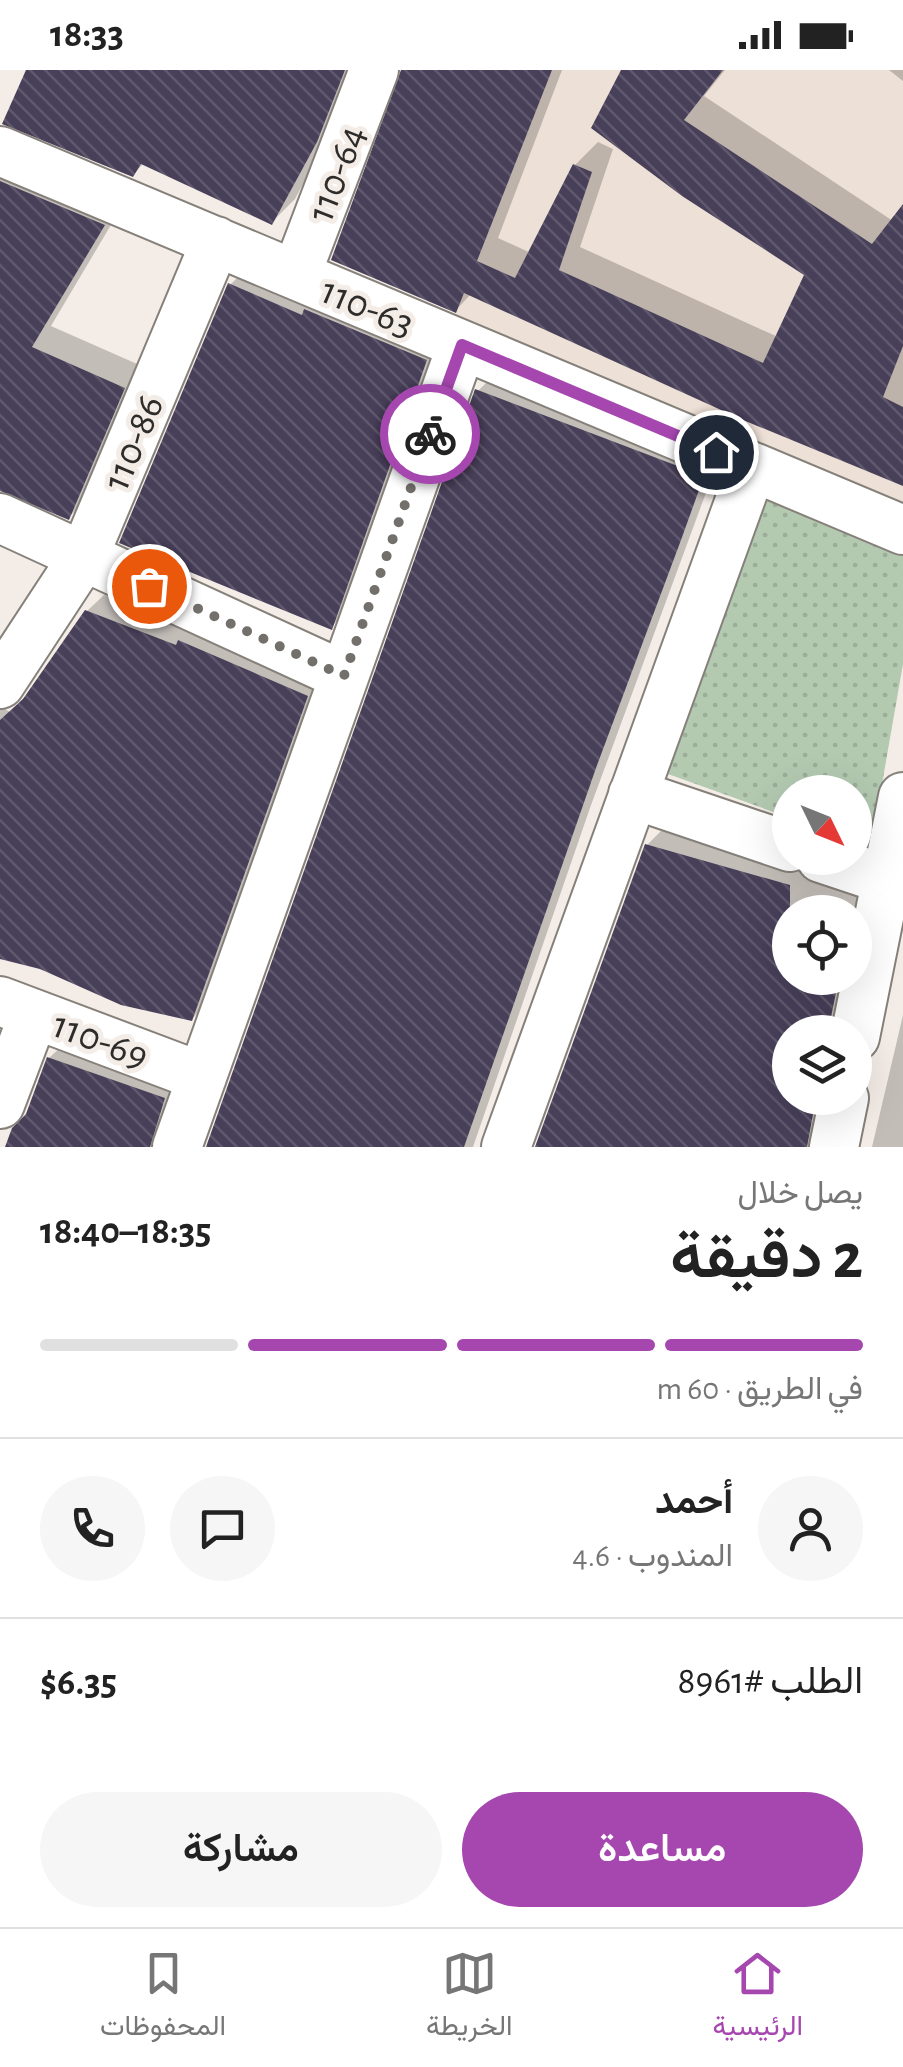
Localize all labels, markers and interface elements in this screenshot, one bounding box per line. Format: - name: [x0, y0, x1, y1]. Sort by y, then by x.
- text: 18:33: [50, 16, 124, 54]
- street label: 110-64: [300, 120, 373, 227]
- street label: 110-63: [315, 271, 419, 345]
- courier: [380, 384, 480, 484]
- street label: 110-86: [96, 390, 172, 496]
- icon: bike: [403, 407, 458, 462]
- pin: [674, 410, 759, 495]
- icon: home: [689, 425, 744, 480]
- pin: [107, 544, 192, 629]
- icon: bag: [122, 559, 177, 614]
- north arrow: [772, 775, 872, 875]
- map controls: [772, 775, 872, 1115]
- button: locate: [772, 895, 872, 995]
- street label: 110-69: [47, 1005, 153, 1077]
- button: layers: [772, 1015, 872, 1115]
- text: يصل خلال: [738, 1177, 863, 1209]
- text: 18:35–18:40: [40, 1213, 211, 1251]
- text: 2 دقيقة: [670, 1225, 863, 1290]
- text: في الطريق · 60 m: [656, 1373, 863, 1405]
- button: phone: [40, 1476, 145, 1581]
- button: chat: [170, 1476, 275, 1581]
- button: person: [758, 1476, 863, 1581]
- text: أحمد: [655, 1483, 733, 1521]
- text: المندوب · 4.6: [572, 1540, 733, 1572]
- text: الطلب #8961: [678, 1663, 863, 1701]
- text: $6.35: [40, 1664, 117, 1702]
- button: مشاركة: [40, 1792, 442, 1907]
- button: مساعدة: [462, 1792, 863, 1907]
- tab: المحفوظات: [100, 1946, 226, 2050]
- tab: الخريطة: [426, 1946, 513, 2050]
- tab: الرئيسية: [713, 1946, 803, 2050]

